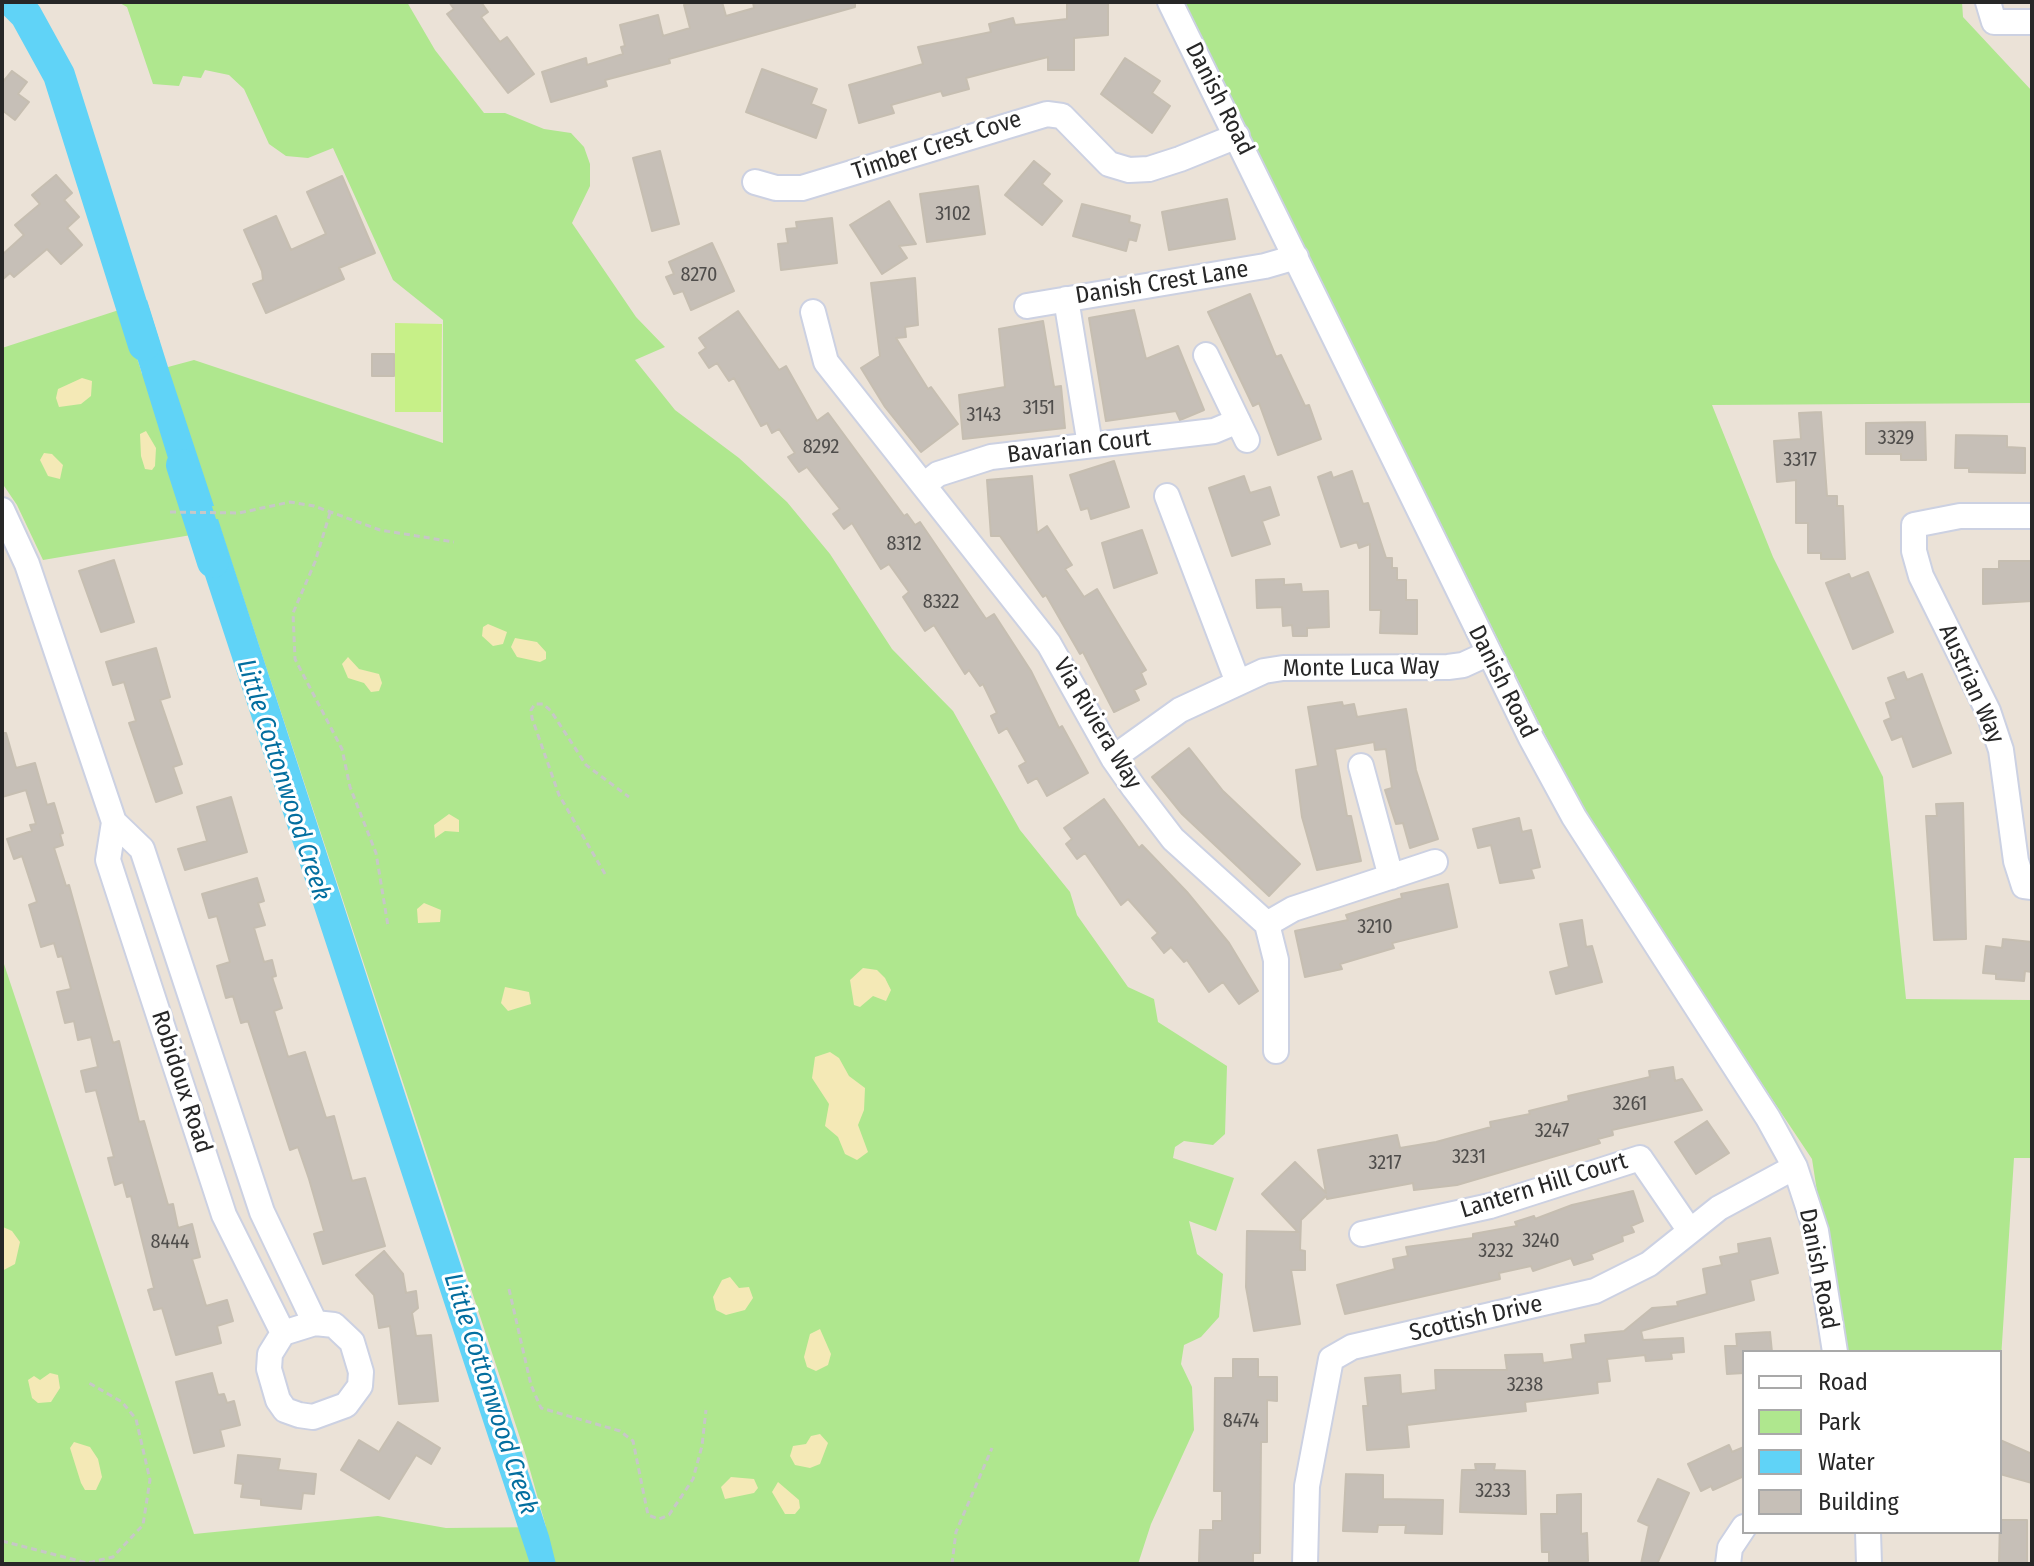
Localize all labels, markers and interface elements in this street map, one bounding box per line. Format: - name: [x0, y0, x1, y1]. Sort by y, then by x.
- street label: Danish Road: [1178, 38, 1260, 160]
- street label: Timber Crest Cove: [849, 105, 1025, 187]
- house number: 3102: [935, 202, 971, 226]
- street label: Danish Crest Lane: [1074, 255, 1250, 311]
- house number: 8270: [681, 263, 717, 287]
- house number: 3151: [1023, 396, 1055, 420]
- house number: 3143: [967, 403, 1001, 427]
- street label: Bavarian Court: [1006, 424, 1152, 470]
- house number: 3329: [1878, 426, 1914, 450]
- house number: 8292: [803, 435, 839, 459]
- house number: 3317: [1783, 448, 1817, 472]
- house number: 8312: [886, 532, 922, 556]
- house number: 8322: [923, 590, 959, 614]
- street label: Austrian Way: [1932, 620, 2010, 748]
- street label: Danish Road: [1461, 621, 1543, 743]
- street label: Monte Luca Way: [1282, 652, 1440, 684]
- street label: Via Riviera Way: [1047, 653, 1147, 795]
- water label: Little Cottonwood Creek: [229, 655, 337, 905]
- house number: 3210: [1357, 915, 1393, 939]
- street label: Robidoux Road: [144, 1007, 218, 1157]
- house number: 3261: [1613, 1092, 1647, 1116]
- house number: 3247: [1535, 1119, 1569, 1143]
- house number: 3231: [1452, 1145, 1486, 1169]
- street label: Lantern Hill Court: [1457, 1147, 1631, 1225]
- house number: 3217: [1368, 1151, 1402, 1175]
- street label: Danish Road: [1792, 1206, 1844, 1332]
- house number: 3240: [1522, 1229, 1560, 1253]
- house number: 8444: [150, 1230, 190, 1254]
- house number: 3232: [1478, 1239, 1514, 1263]
- water label: Little Cottonwood Creek: [436, 1269, 544, 1519]
- street label: Scottish Drive: [1407, 1290, 1545, 1348]
- legend: [1742, 1350, 2002, 1534]
- text: Road: [1818, 1368, 1868, 1396]
- house number: 3238: [1507, 1373, 1543, 1397]
- text: Park: [1818, 1408, 1861, 1436]
- house number: 8474: [1223, 1409, 1259, 1433]
- text: Water: [1818, 1448, 1875, 1476]
- house number: 3233: [1475, 1479, 1511, 1503]
- text: Building: [1818, 1488, 1899, 1516]

